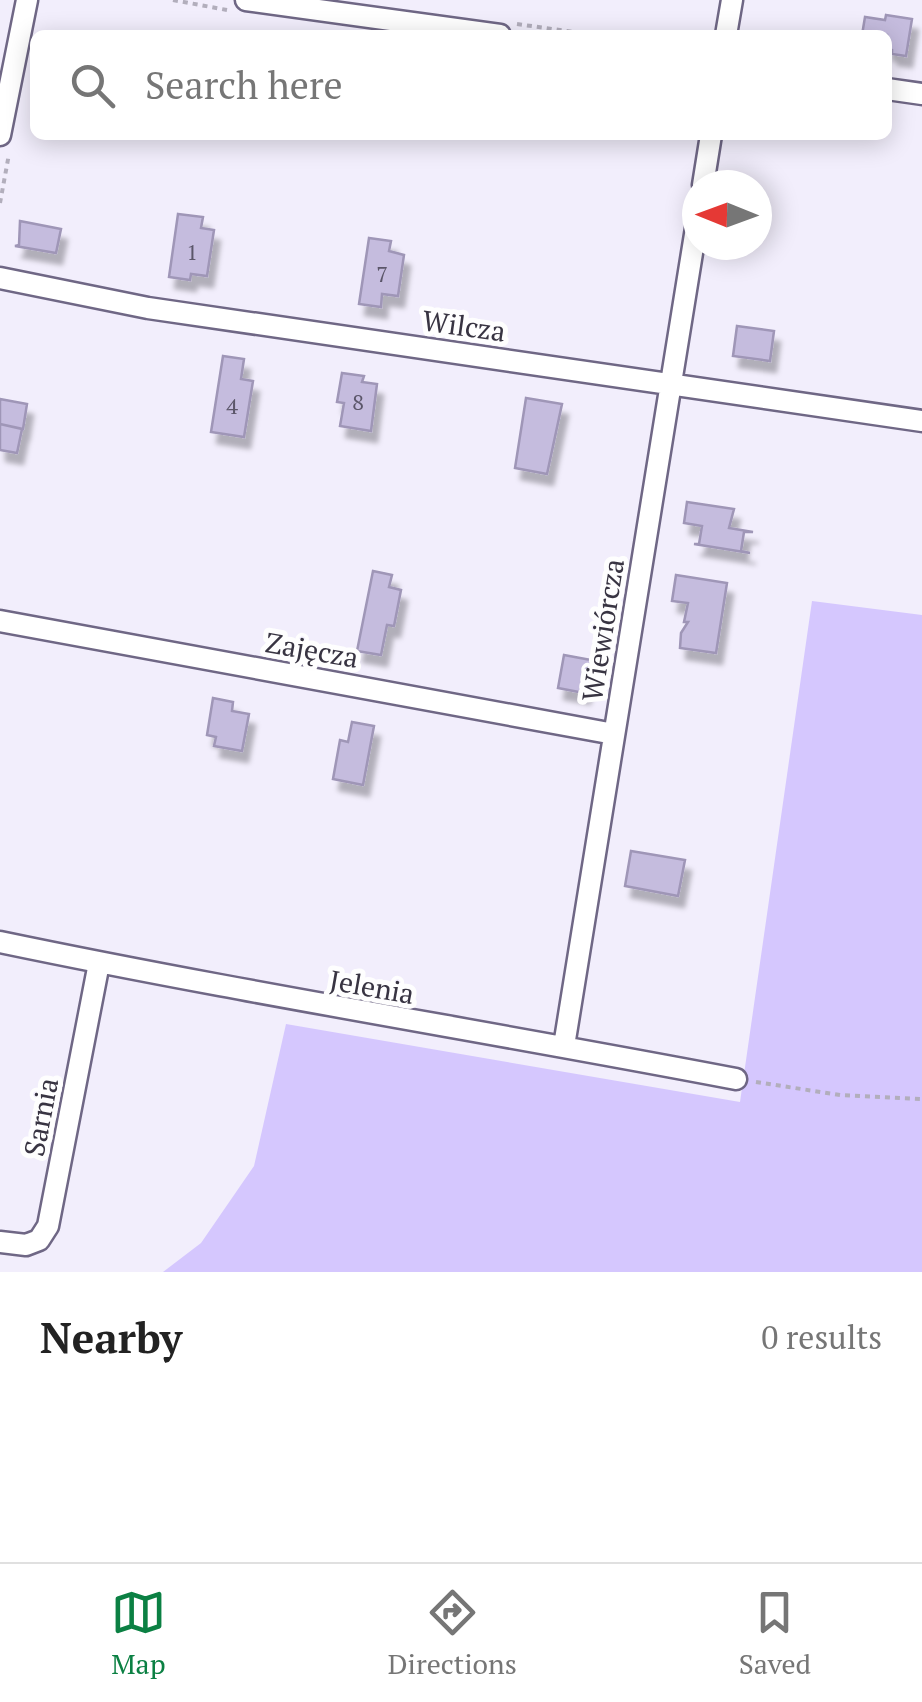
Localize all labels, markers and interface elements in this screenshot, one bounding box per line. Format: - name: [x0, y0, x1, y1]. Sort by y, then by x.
- search box: [30, 30, 892, 140]
- icon: search: [65, 58, 120, 113]
- text: Search here: [145, 60, 343, 110]
- north arrow: [682, 170, 772, 260]
- house number: 1: [186, 237, 198, 266]
- house number: 7: [376, 259, 388, 288]
- street label: Wilcza: [420, 301, 508, 350]
- house number: 8: [352, 387, 364, 416]
- house number: 4: [226, 391, 238, 420]
- street label: Wiewiórcza: [573, 556, 632, 704]
- street label: Zajęcza: [263, 623, 361, 676]
- street label: Jelenia: [327, 961, 417, 1012]
- street label: Sarnia: [15, 1075, 66, 1159]
- text: Nearby: [40, 1309, 182, 1365]
- text: 0 results: [761, 1316, 882, 1358]
- tab: Map: [111, 1585, 166, 1682]
- tab: Directions: [388, 1585, 517, 1682]
- tab: Saved: [739, 1585, 811, 1682]

